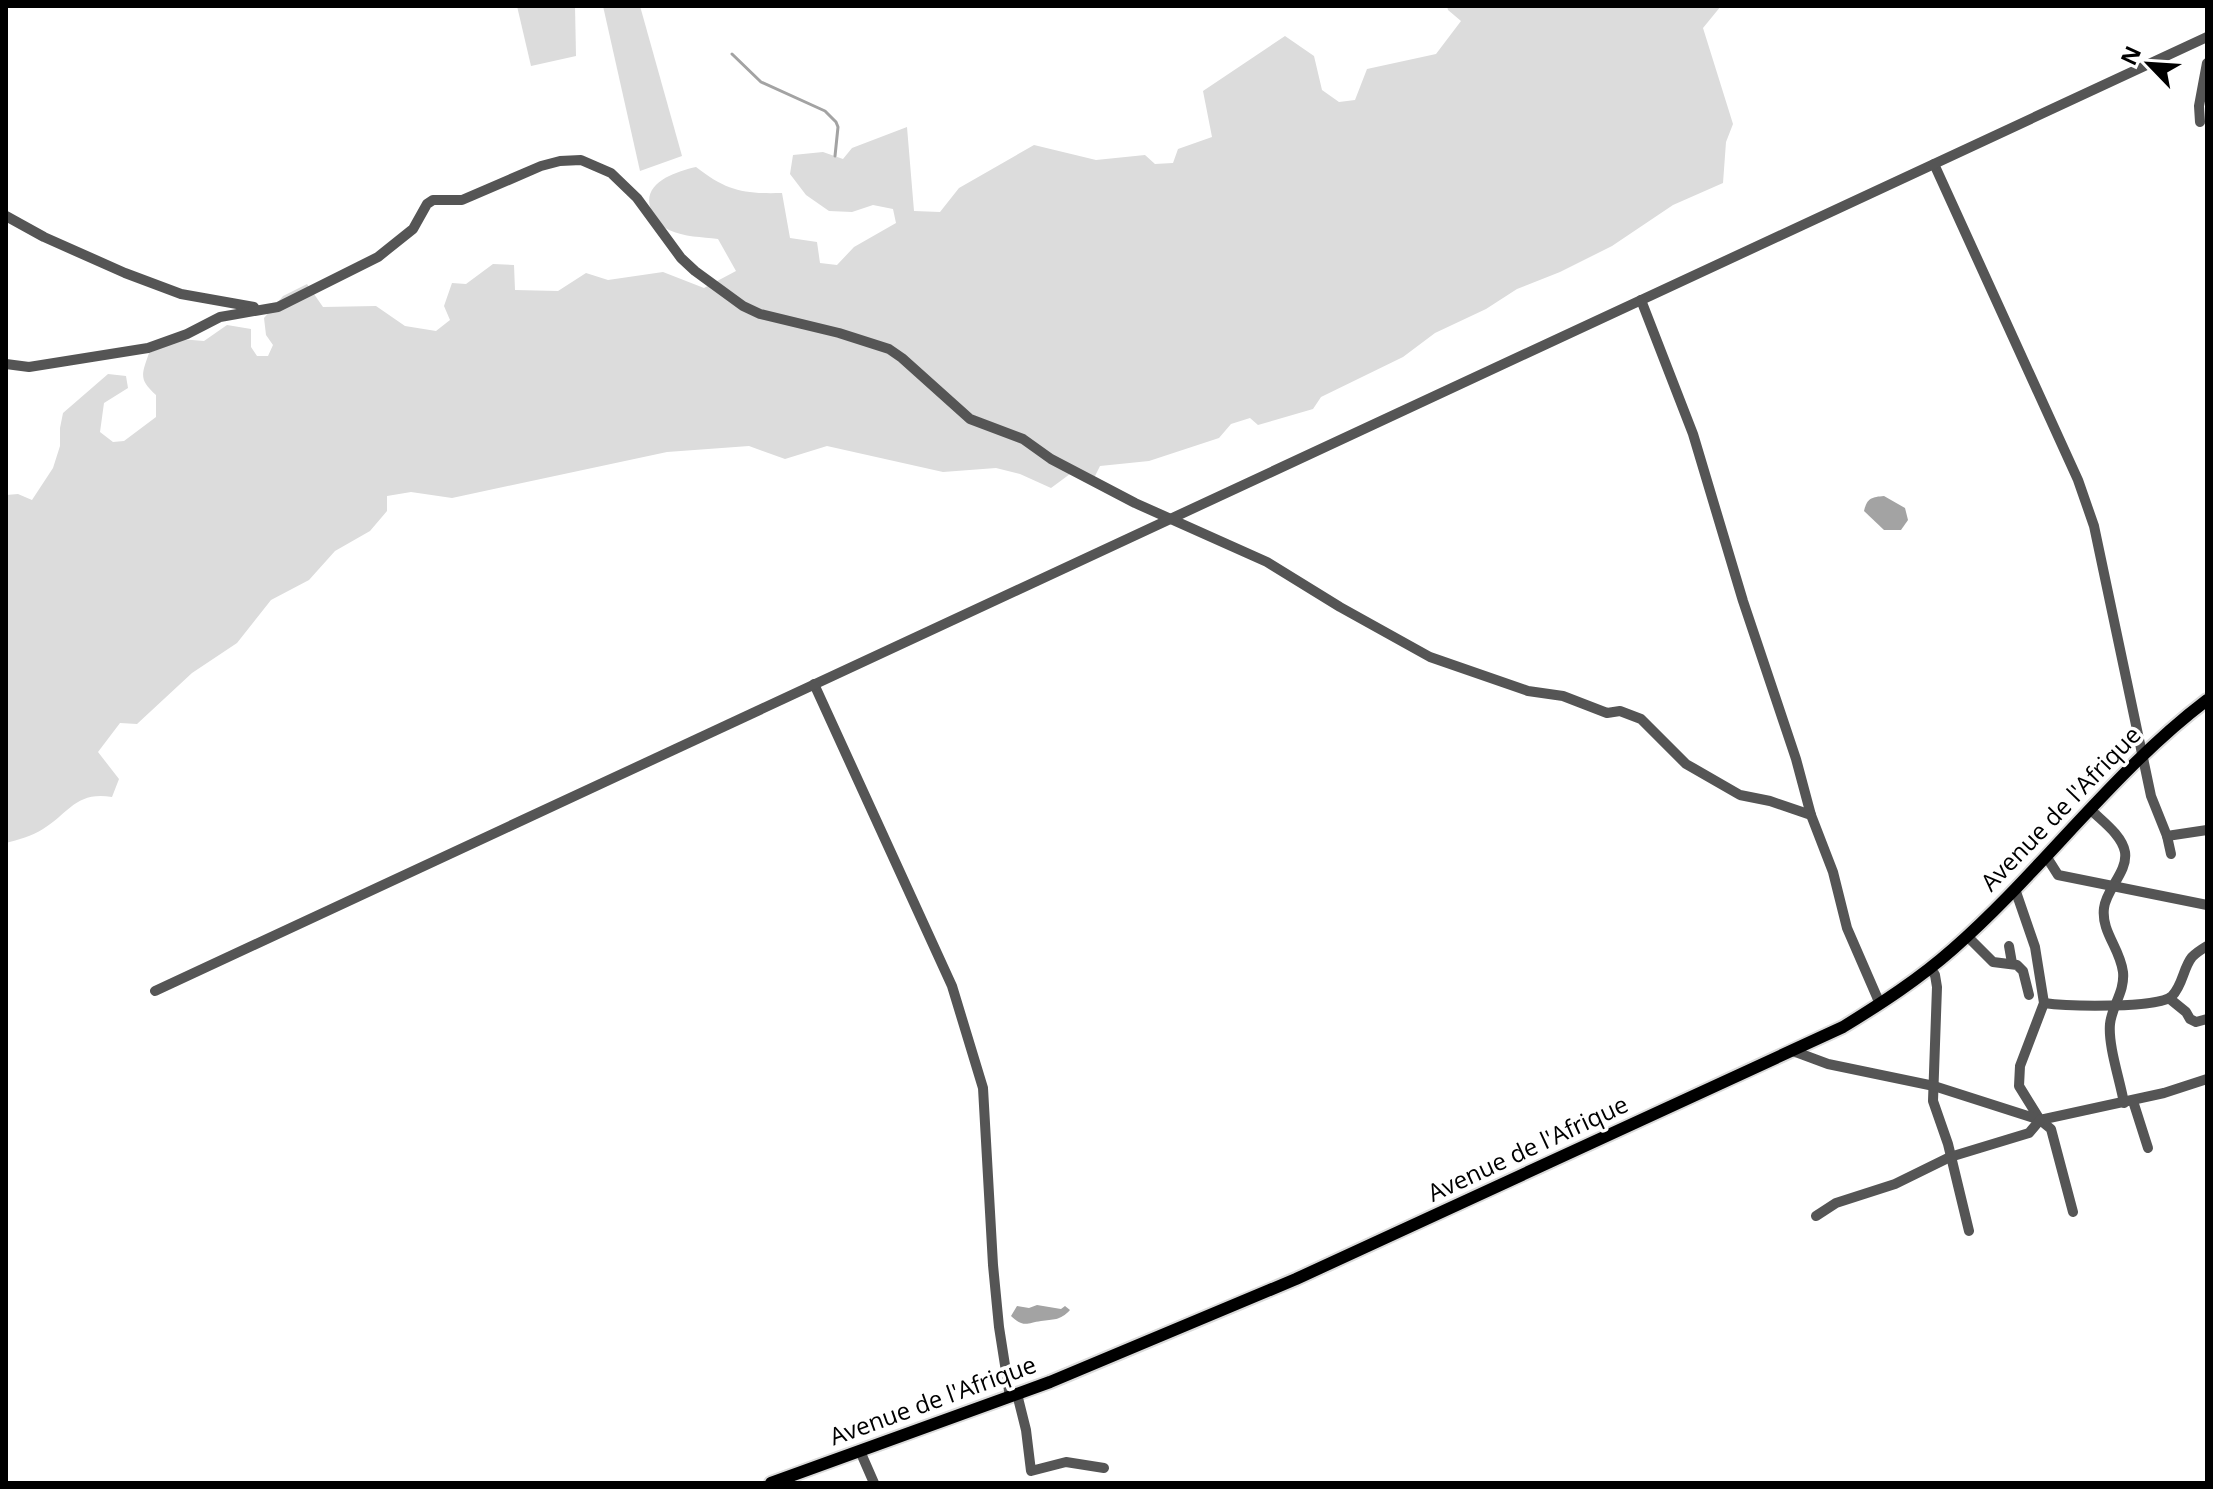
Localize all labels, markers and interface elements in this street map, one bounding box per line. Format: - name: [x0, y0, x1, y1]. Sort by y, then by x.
- north arrow: [2109, 24, 2189, 104]
- text: N: [2113, 41, 2147, 70]
- street label: Avenue de l'Afrique: [1973, 718, 2147, 898]
- street label: Avenue de l'Afrique: [1422, 1087, 1633, 1209]
- street label: Avenue de l'Afrique: [825, 1347, 1040, 1452]

